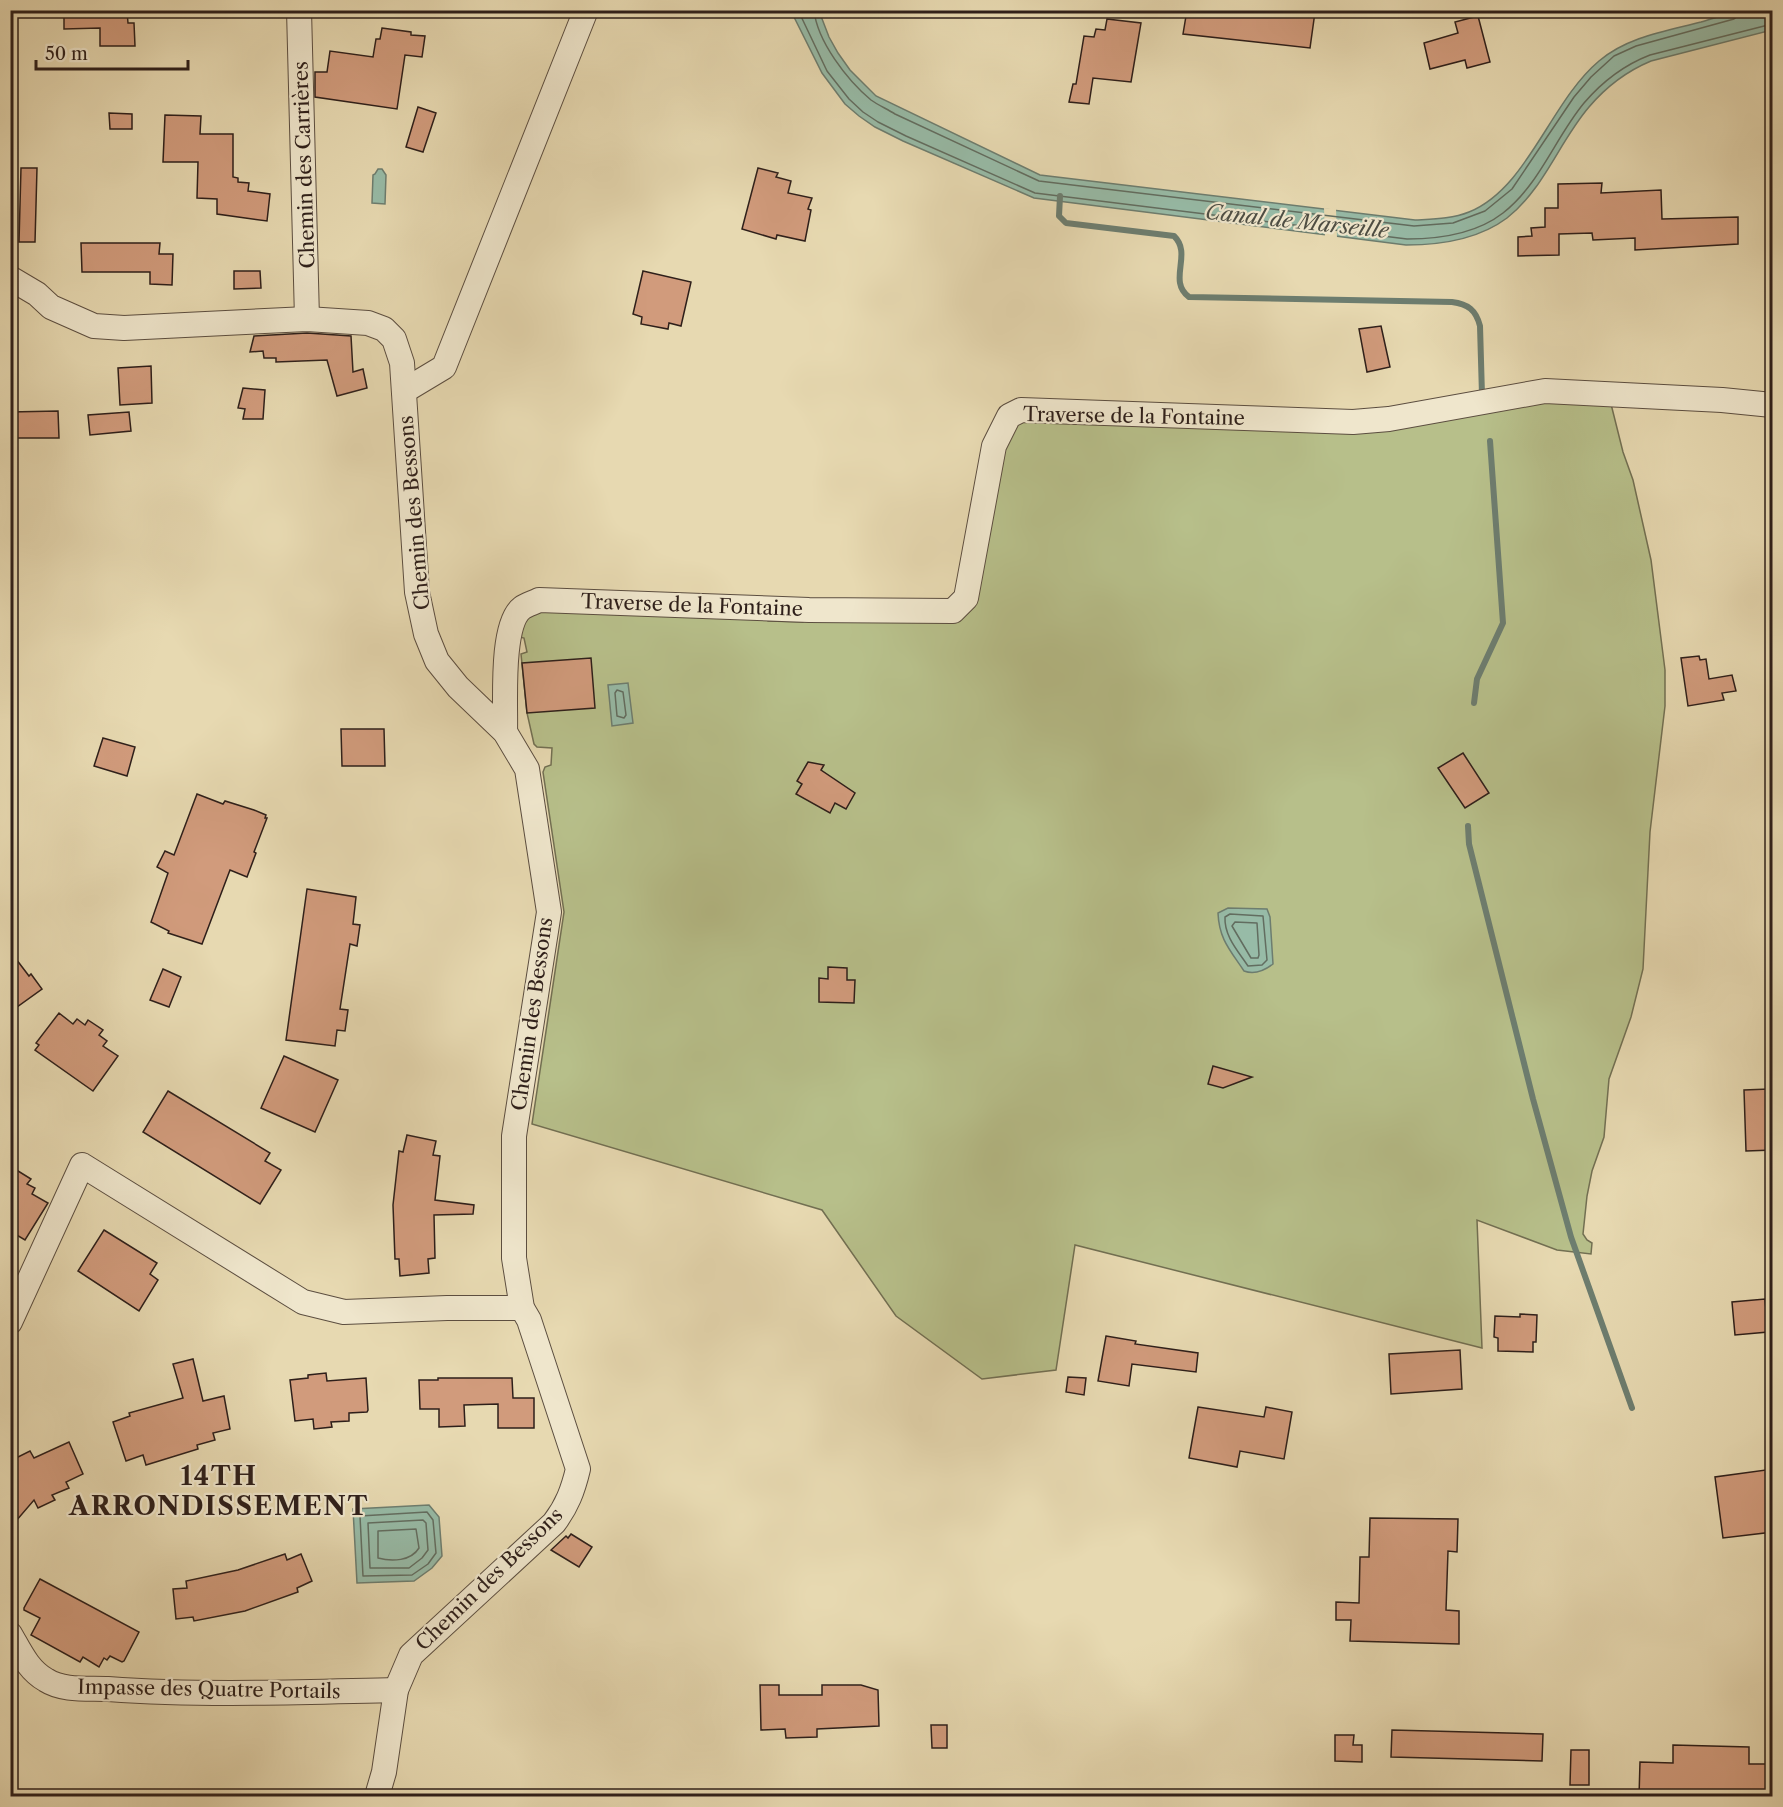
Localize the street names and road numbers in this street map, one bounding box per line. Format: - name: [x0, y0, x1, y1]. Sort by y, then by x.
- street label: Chemin des Carrières: [288, 61, 320, 269]
- street label: Traverse de la Fontaine: [1023, 402, 1245, 430]
- street label: Chemin des Bessons: [394, 415, 434, 611]
- street label: Traverse de la Fontaine: [581, 589, 803, 621]
- street label: Chemin des Bessons: [507, 916, 557, 1112]
- street label: Chemin des Bessons: [410, 1503, 568, 1655]
- street label: Impasse des Quatre Portails: [77, 1675, 341, 1703]

